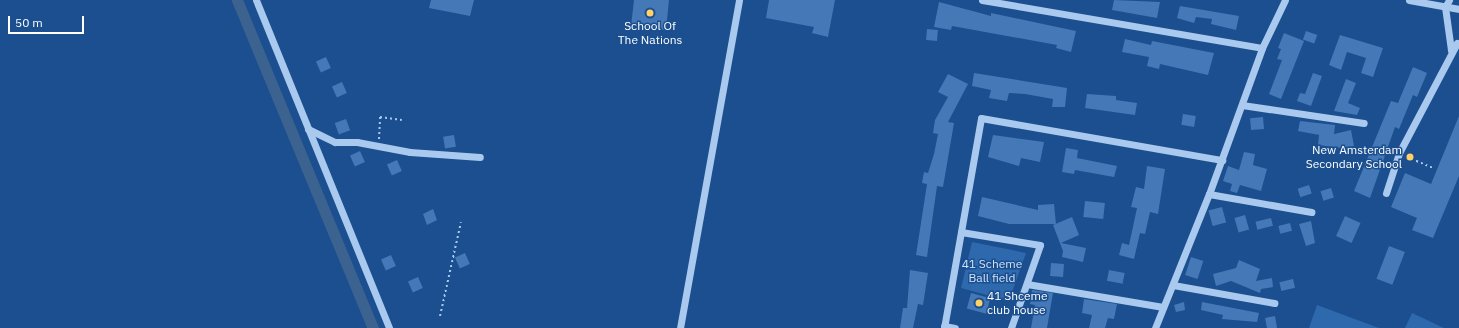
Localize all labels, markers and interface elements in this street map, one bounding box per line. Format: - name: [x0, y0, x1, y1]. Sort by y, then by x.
- scale bar: [10, 8, 86, 34]
- marker: School Of The Nations: [645, 8, 655, 18]
- text: 50 m: [15, 15, 43, 30]
- place label: School Of The Nations: [618, 19, 682, 47]
- place label: New Amsterdam Secondary School: [1306, 143, 1402, 171]
- marker: New Amsterdam Secondary School: [1405, 152, 1415, 162]
- park label: 41 Scheme Ball field: [962, 257, 1022, 285]
- place label: 41 Shceme club house: [987, 289, 1048, 317]
- marker: 41 Shceme club house: [974, 298, 984, 308]

